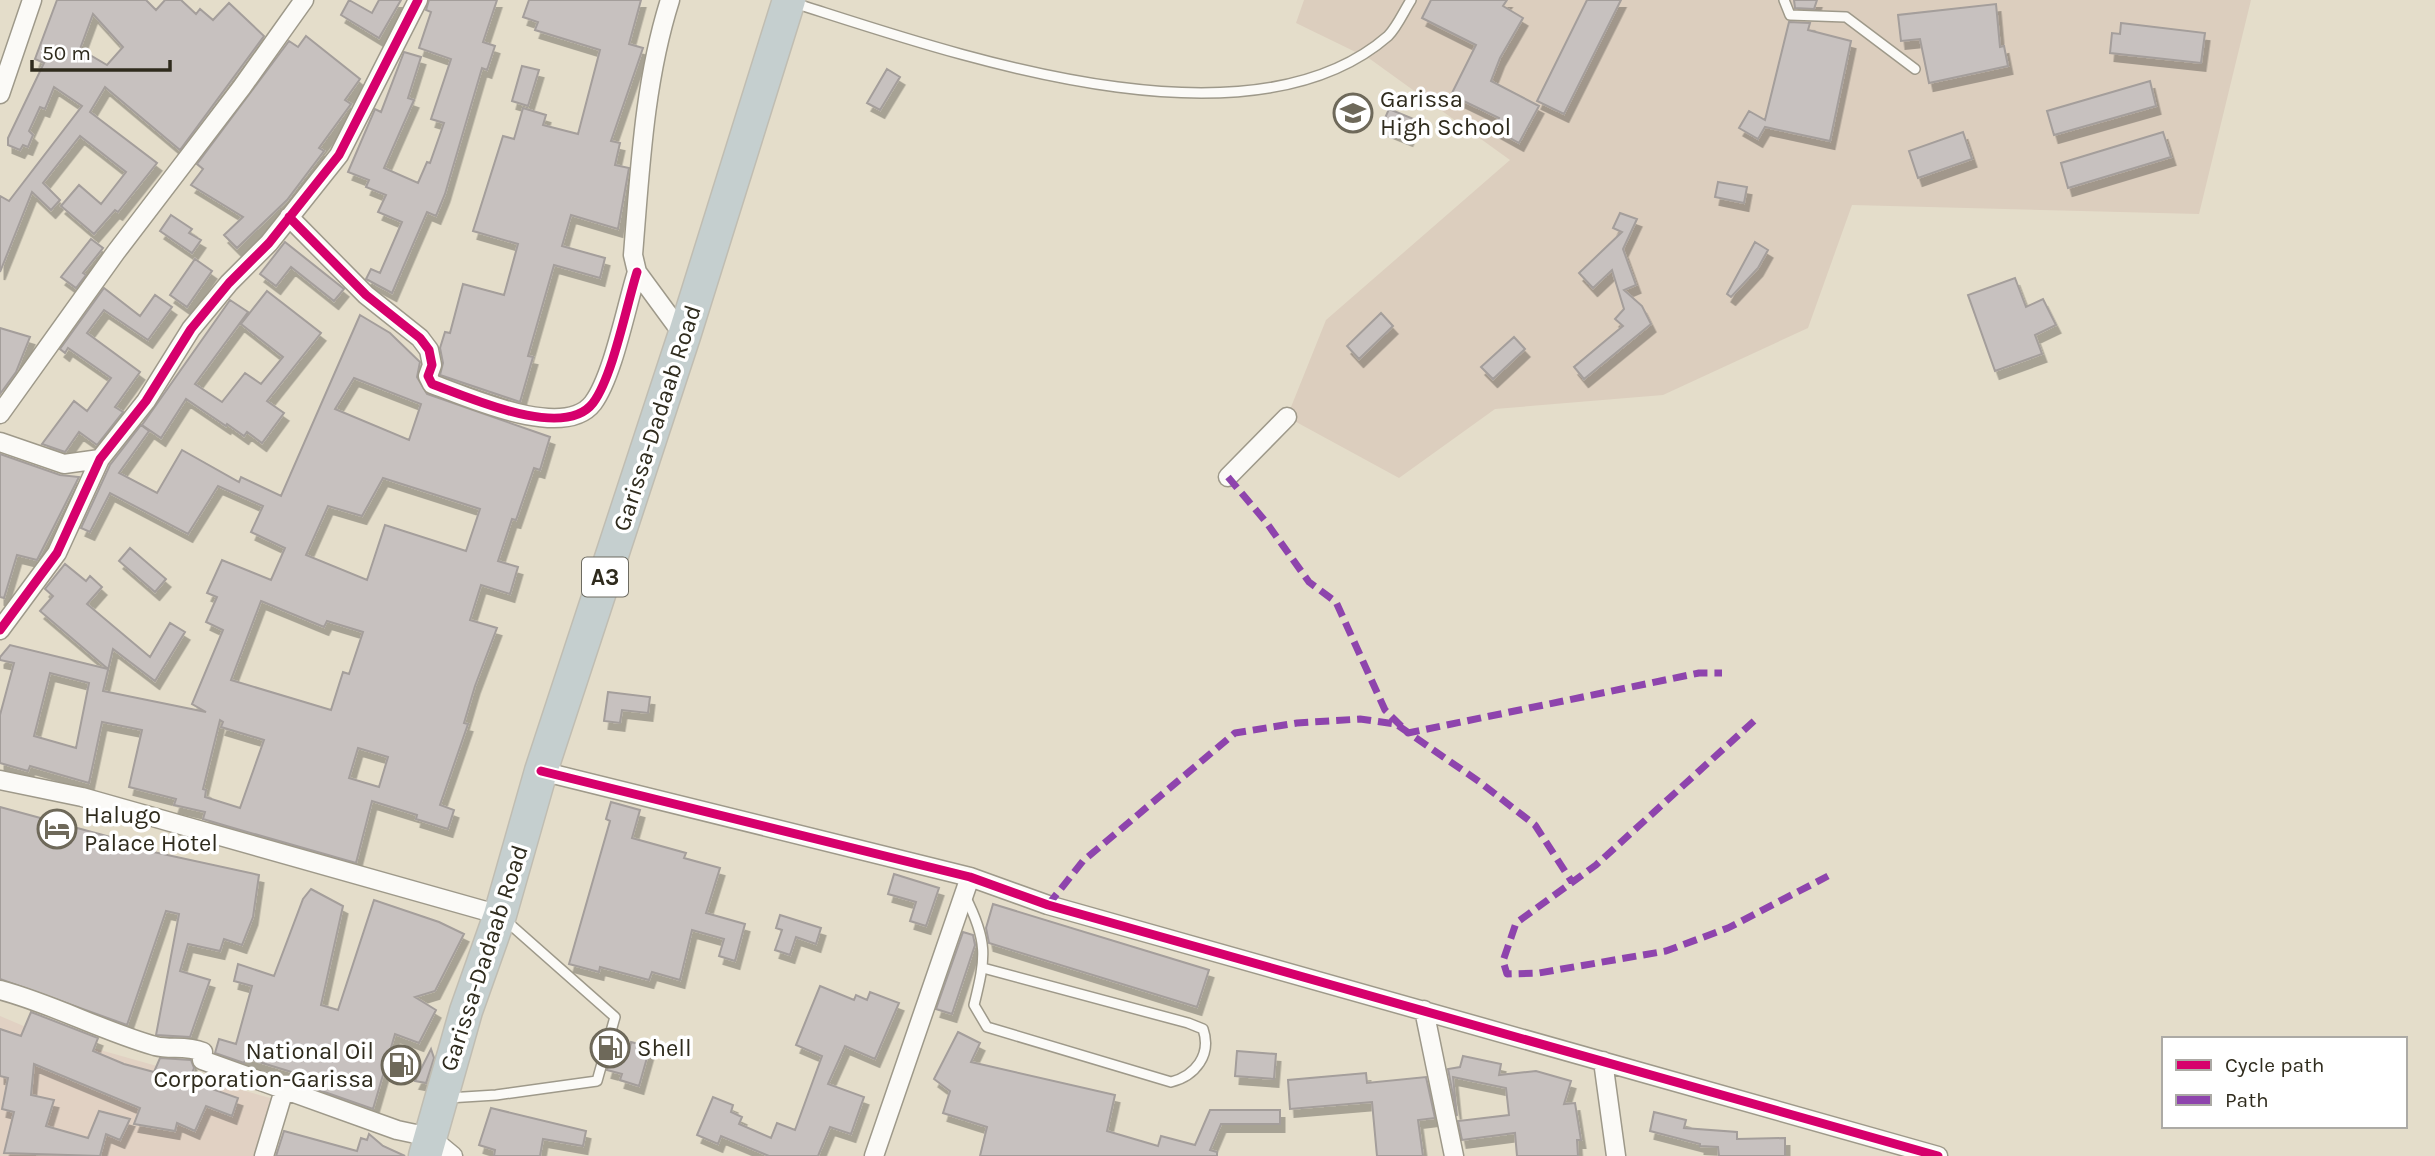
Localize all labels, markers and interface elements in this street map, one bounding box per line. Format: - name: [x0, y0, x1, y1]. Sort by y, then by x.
- scale bar: [32, 28, 170, 72]
- text: 50 m: [42, 41, 91, 65]
- place label: Garissa High School: [1380, 85, 1511, 141]
- school or university icon: Garissa High School: [1332, 92, 1374, 134]
- street label: Garissa-Dadaab Road: [607, 301, 707, 535]
- road number: A3: [582, 558, 628, 596]
- place label: Halugo Palace Hotel: [84, 801, 218, 857]
- hotel icon: Halugo Palace Hotel: [36, 808, 78, 850]
- street label: Garissa-Dadaab Road: [434, 841, 534, 1075]
- fuel station icon: Shell: [589, 1027, 631, 1069]
- place label: Shell: [637, 1034, 692, 1062]
- place label: National Oil Corporation-Garissa: [153, 1037, 374, 1093]
- legend: [2162, 1037, 2407, 1128]
- fuel station icon: National Oil Corporation-Garissa: [380, 1044, 422, 1086]
- text: Cycle path: [2225, 1053, 2325, 1077]
- text: Path: [2225, 1088, 2269, 1112]

